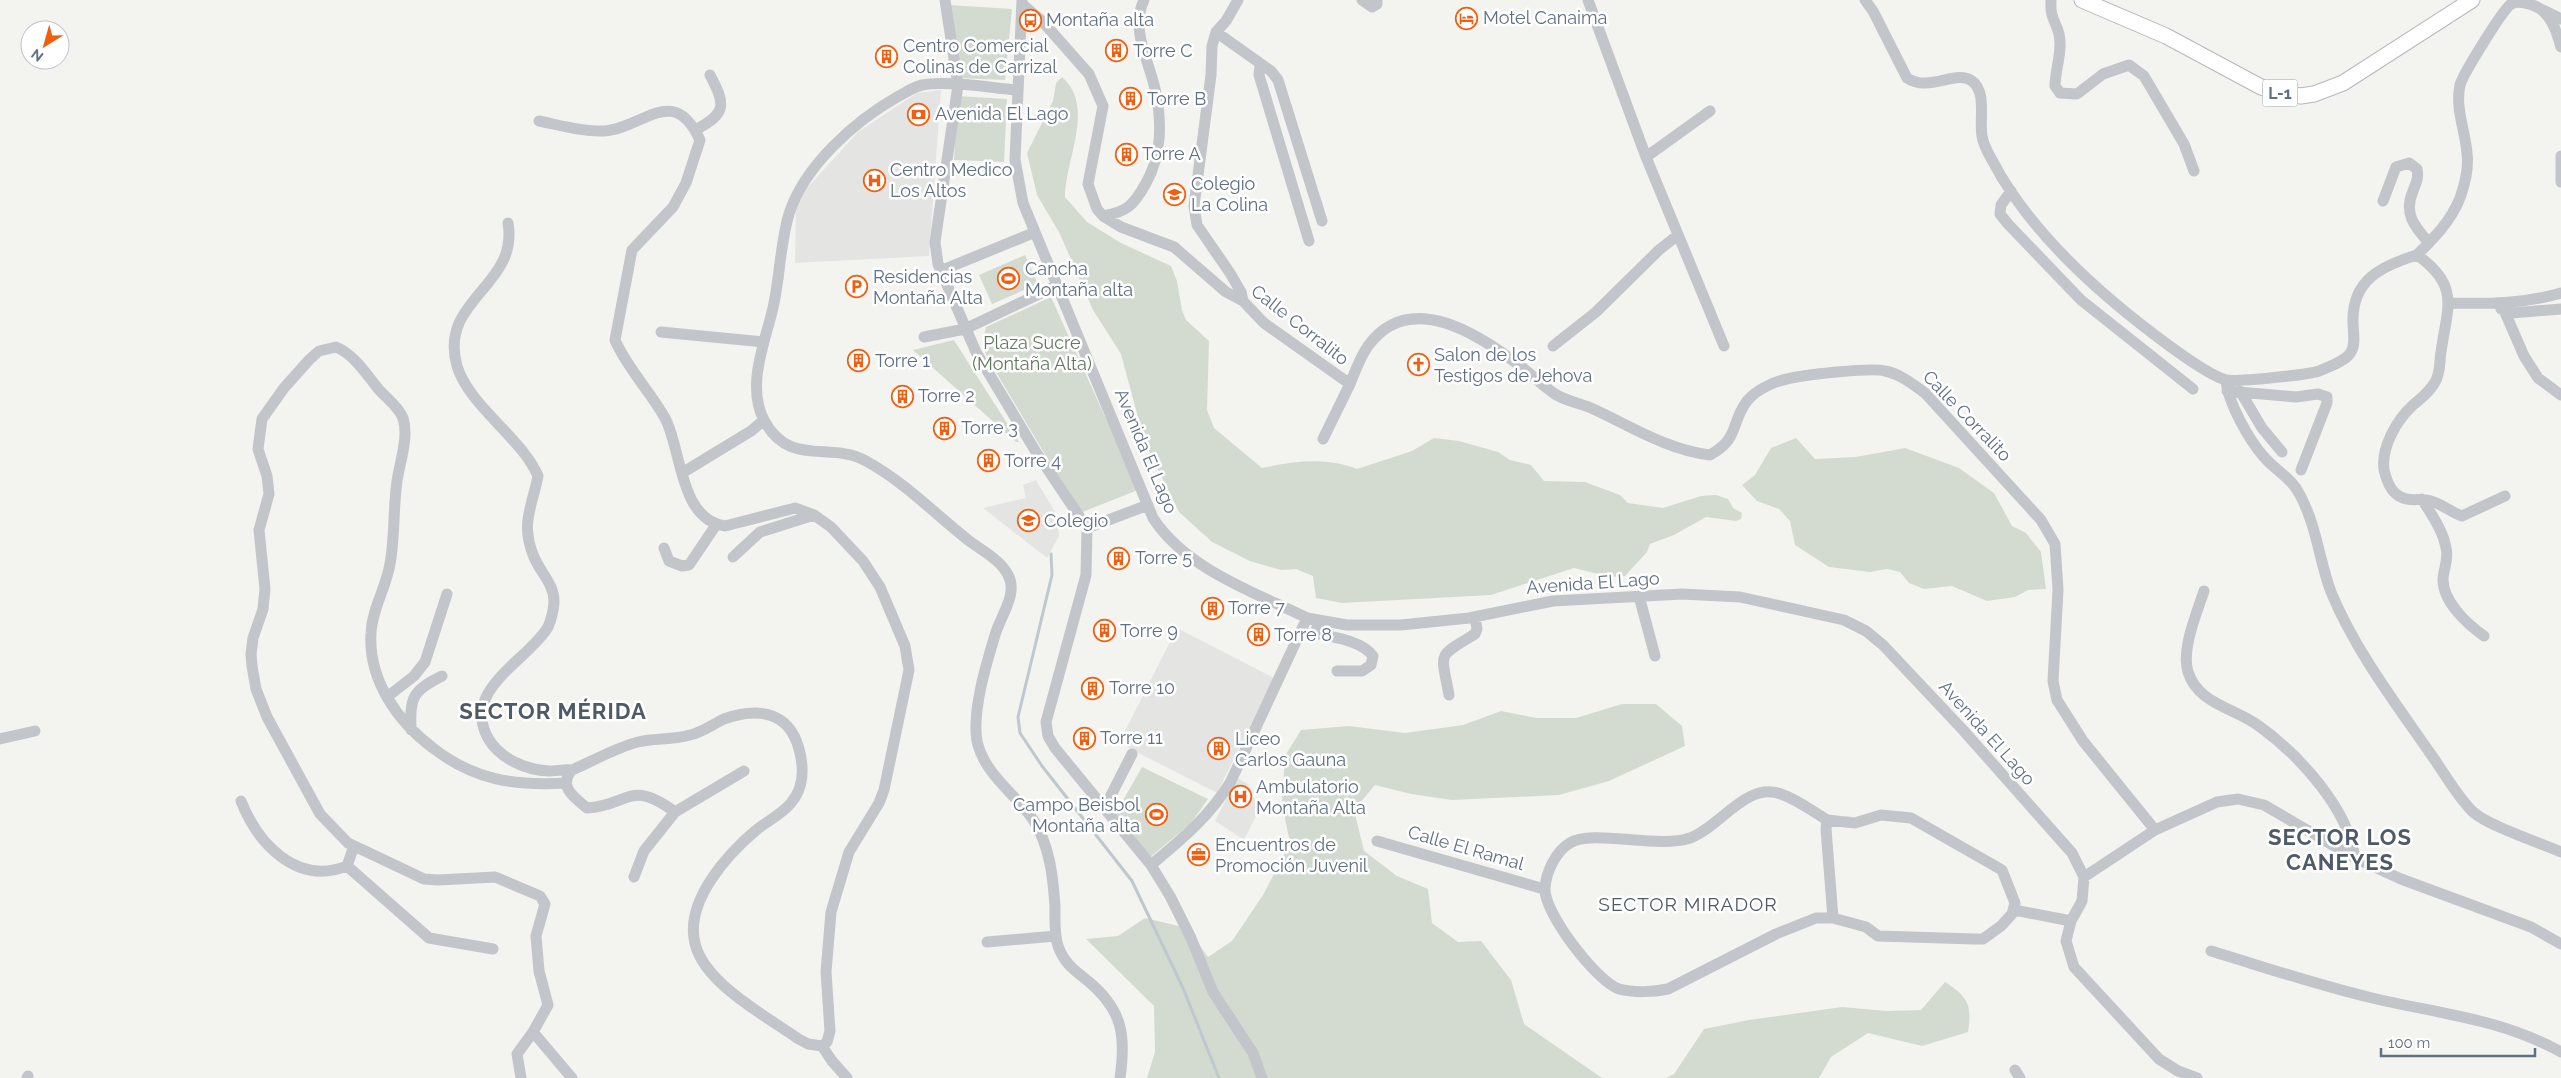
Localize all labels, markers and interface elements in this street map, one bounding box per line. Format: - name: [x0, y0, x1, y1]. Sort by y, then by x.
- hotel icon: Motel Canaima: [1455, 6, 1479, 30]
- place label: Motel Canaima: [1483, 7, 1607, 28]
- bus stop icon: Montaña alta: [1018, 8, 1042, 32]
- place label: Montaña alta: [1046, 9, 1154, 30]
- north arrow: [20, 20, 70, 70]
- place label: Centro Comercial Colinas de Carrizal: [903, 35, 1057, 77]
- building icon: Torre C: [1105, 39, 1129, 63]
- place label: Torre C: [1133, 40, 1193, 61]
- building icon: Centro Comercial Colinas de Carrizal: [875, 44, 899, 68]
- text: N: [28, 46, 46, 65]
- road number: L-1: [2262, 80, 2298, 106]
- building icon: Torre B: [1119, 87, 1143, 111]
- place label: Torre B: [1147, 88, 1206, 109]
- bank icon: Avenida El Lago: [907, 102, 931, 126]
- place label: Avenida El Lago: [935, 103, 1069, 124]
- building icon: Torre A: [1114, 142, 1138, 166]
- place label: Torre A: [1142, 143, 1201, 164]
- place label: Centro Medico Los Altos: [890, 159, 1013, 201]
- hospital icon: Centro Medico Los Altos: [862, 168, 886, 192]
- place label: Colegio La Colina: [1191, 173, 1268, 215]
- school or university icon: Colegio La Colina: [1163, 182, 1187, 206]
- place label: Cancha Montaña alta: [1025, 258, 1133, 300]
- place label: Residencias Montaña Alta: [873, 266, 983, 308]
- sports icon: Cancha Montaña alta: [997, 267, 1021, 291]
- parking icon: Residencias Montaña Alta: [845, 275, 869, 299]
- street label: Calle Corralito: [1247, 280, 1353, 369]
- park label: Plaza Sucre (Montaña Alta): [972, 332, 1092, 374]
- place label: Salon de los Testigos de Jehova: [1434, 344, 1592, 386]
- building icon: Torre 1: [847, 349, 871, 373]
- place label: Torre 1: [875, 350, 930, 371]
- church icon: Salon de los Testigos de Jehova: [1406, 353, 1430, 377]
- street label: Calle Corralito: [1919, 366, 2016, 466]
- building icon: Torre 2: [890, 384, 914, 408]
- place label: Torre 2: [918, 385, 975, 406]
- street label: Avenida El Lago: [1111, 385, 1182, 517]
- building icon: Torre 3: [933, 416, 957, 440]
- place label: Torre 3: [961, 417, 1018, 438]
- building icon: Torre 4: [976, 449, 1000, 473]
- place label: Torre 4: [1004, 450, 1061, 471]
- school or university icon: Colegio: [1016, 509, 1040, 533]
- place label: Colegio: [1044, 510, 1109, 531]
- building icon: Torre 5: [1107, 546, 1131, 570]
- place label: Torre 5: [1135, 547, 1192, 568]
- street label: Avenida El Lago: [1526, 567, 1661, 598]
- building icon: Torre 7: [1200, 596, 1224, 620]
- place label: Torre 7: [1228, 597, 1285, 618]
- building icon: Torre 9: [1092, 619, 1116, 643]
- place label: Torre 9: [1120, 620, 1178, 641]
- building icon: Torre 8: [1246, 623, 1270, 647]
- place label: Torre 8: [1274, 624, 1332, 645]
- building icon: Torre 10: [1081, 676, 1105, 700]
- street label: Avenida El Lago: [1935, 676, 2040, 789]
- place label: Torre 10: [1109, 677, 1175, 698]
- district label: SECTOR MÉRIDA: [459, 698, 647, 724]
- building icon: Torre 11: [1072, 726, 1096, 750]
- place label: Torre 11: [1100, 727, 1163, 748]
- place label: Liceo Carlos Gauna: [1235, 728, 1346, 770]
- building icon: Liceo Carlos Gauna: [1207, 737, 1231, 761]
- place label: Ambulatorio Montaña Alta: [1256, 776, 1366, 818]
- hospital icon: Ambulatorio Montaña Alta: [1228, 785, 1252, 809]
- place label: Campo Beisbol Montaña alta: [1013, 794, 1140, 836]
- sports icon: Campo Beisbol Montaña alta: [1144, 803, 1168, 827]
- street label: Calle El Ramal: [1406, 821, 1527, 874]
- district label: SECTOR LOS CANEYES: [2268, 824, 2412, 875]
- place label: Encuentros de Promoción Juvenil: [1215, 834, 1368, 876]
- office icon: Encuentros de Promoción Juvenil: [1187, 843, 1211, 867]
- district label: SECTOR MIRADOR: [1598, 893, 1778, 915]
- scale bar: [2381, 1026, 2535, 1058]
- text: 100 m: [2388, 1034, 2430, 1052]

